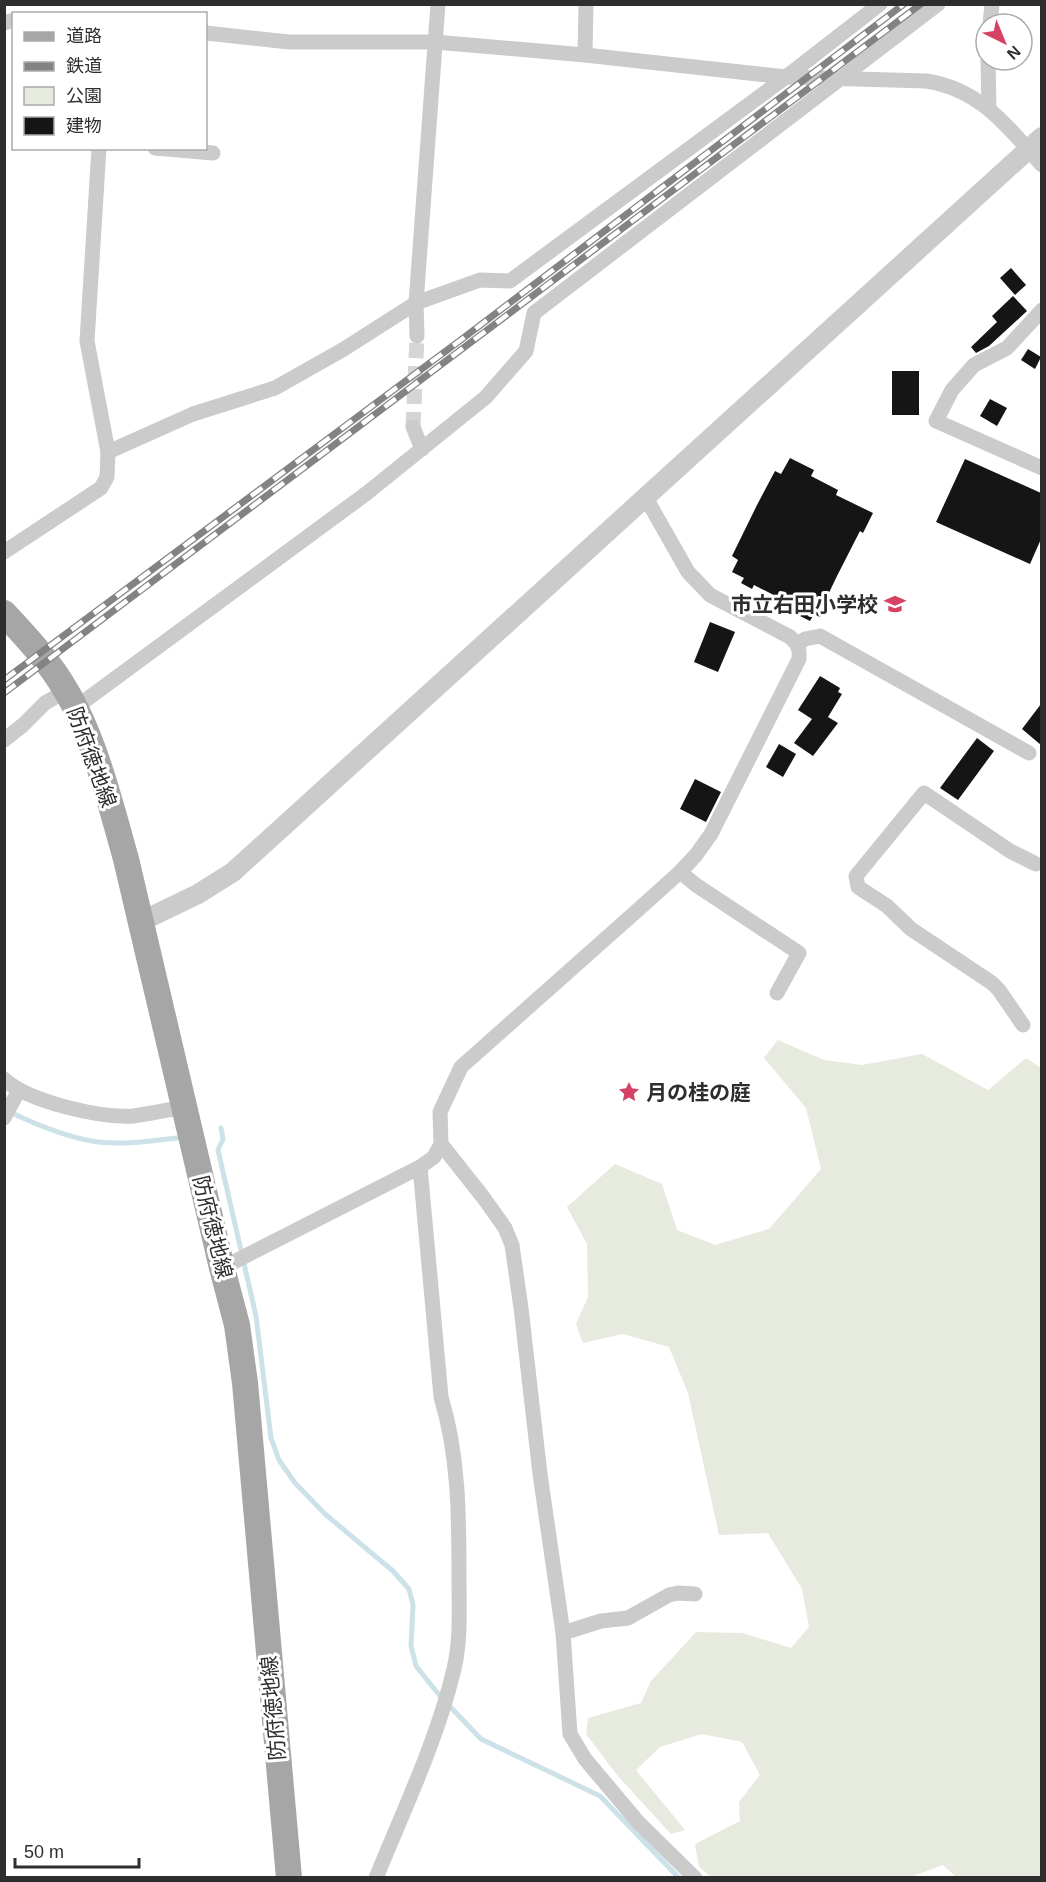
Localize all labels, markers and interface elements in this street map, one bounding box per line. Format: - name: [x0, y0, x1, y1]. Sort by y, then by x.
- legend: [12, 12, 207, 150]
- north arrow: [974, 12, 1034, 72]
- text: 道路: [66, 26, 102, 46]
- text: N: [1004, 42, 1024, 63]
- text: 鉄道: [66, 56, 102, 76]
- text: 公園: [66, 86, 102, 106]
- text: 建物: [66, 116, 102, 136]
- school or university icon: 市立右田小学校: [883, 592, 907, 616]
- place label: 市立右田小学校: [731, 593, 878, 616]
- street label: 防府徳地線: [63, 704, 121, 810]
- place icon: 月の桂の庭: [617, 1080, 641, 1104]
- place label: 月の桂の庭: [646, 1081, 751, 1104]
- street label: 防府徳地線: [189, 1173, 237, 1281]
- street label: 防府徳地線: [257, 1655, 289, 1761]
- scale bar: [15, 1831, 140, 1869]
- text: 50 m: [24, 1842, 64, 1862]

